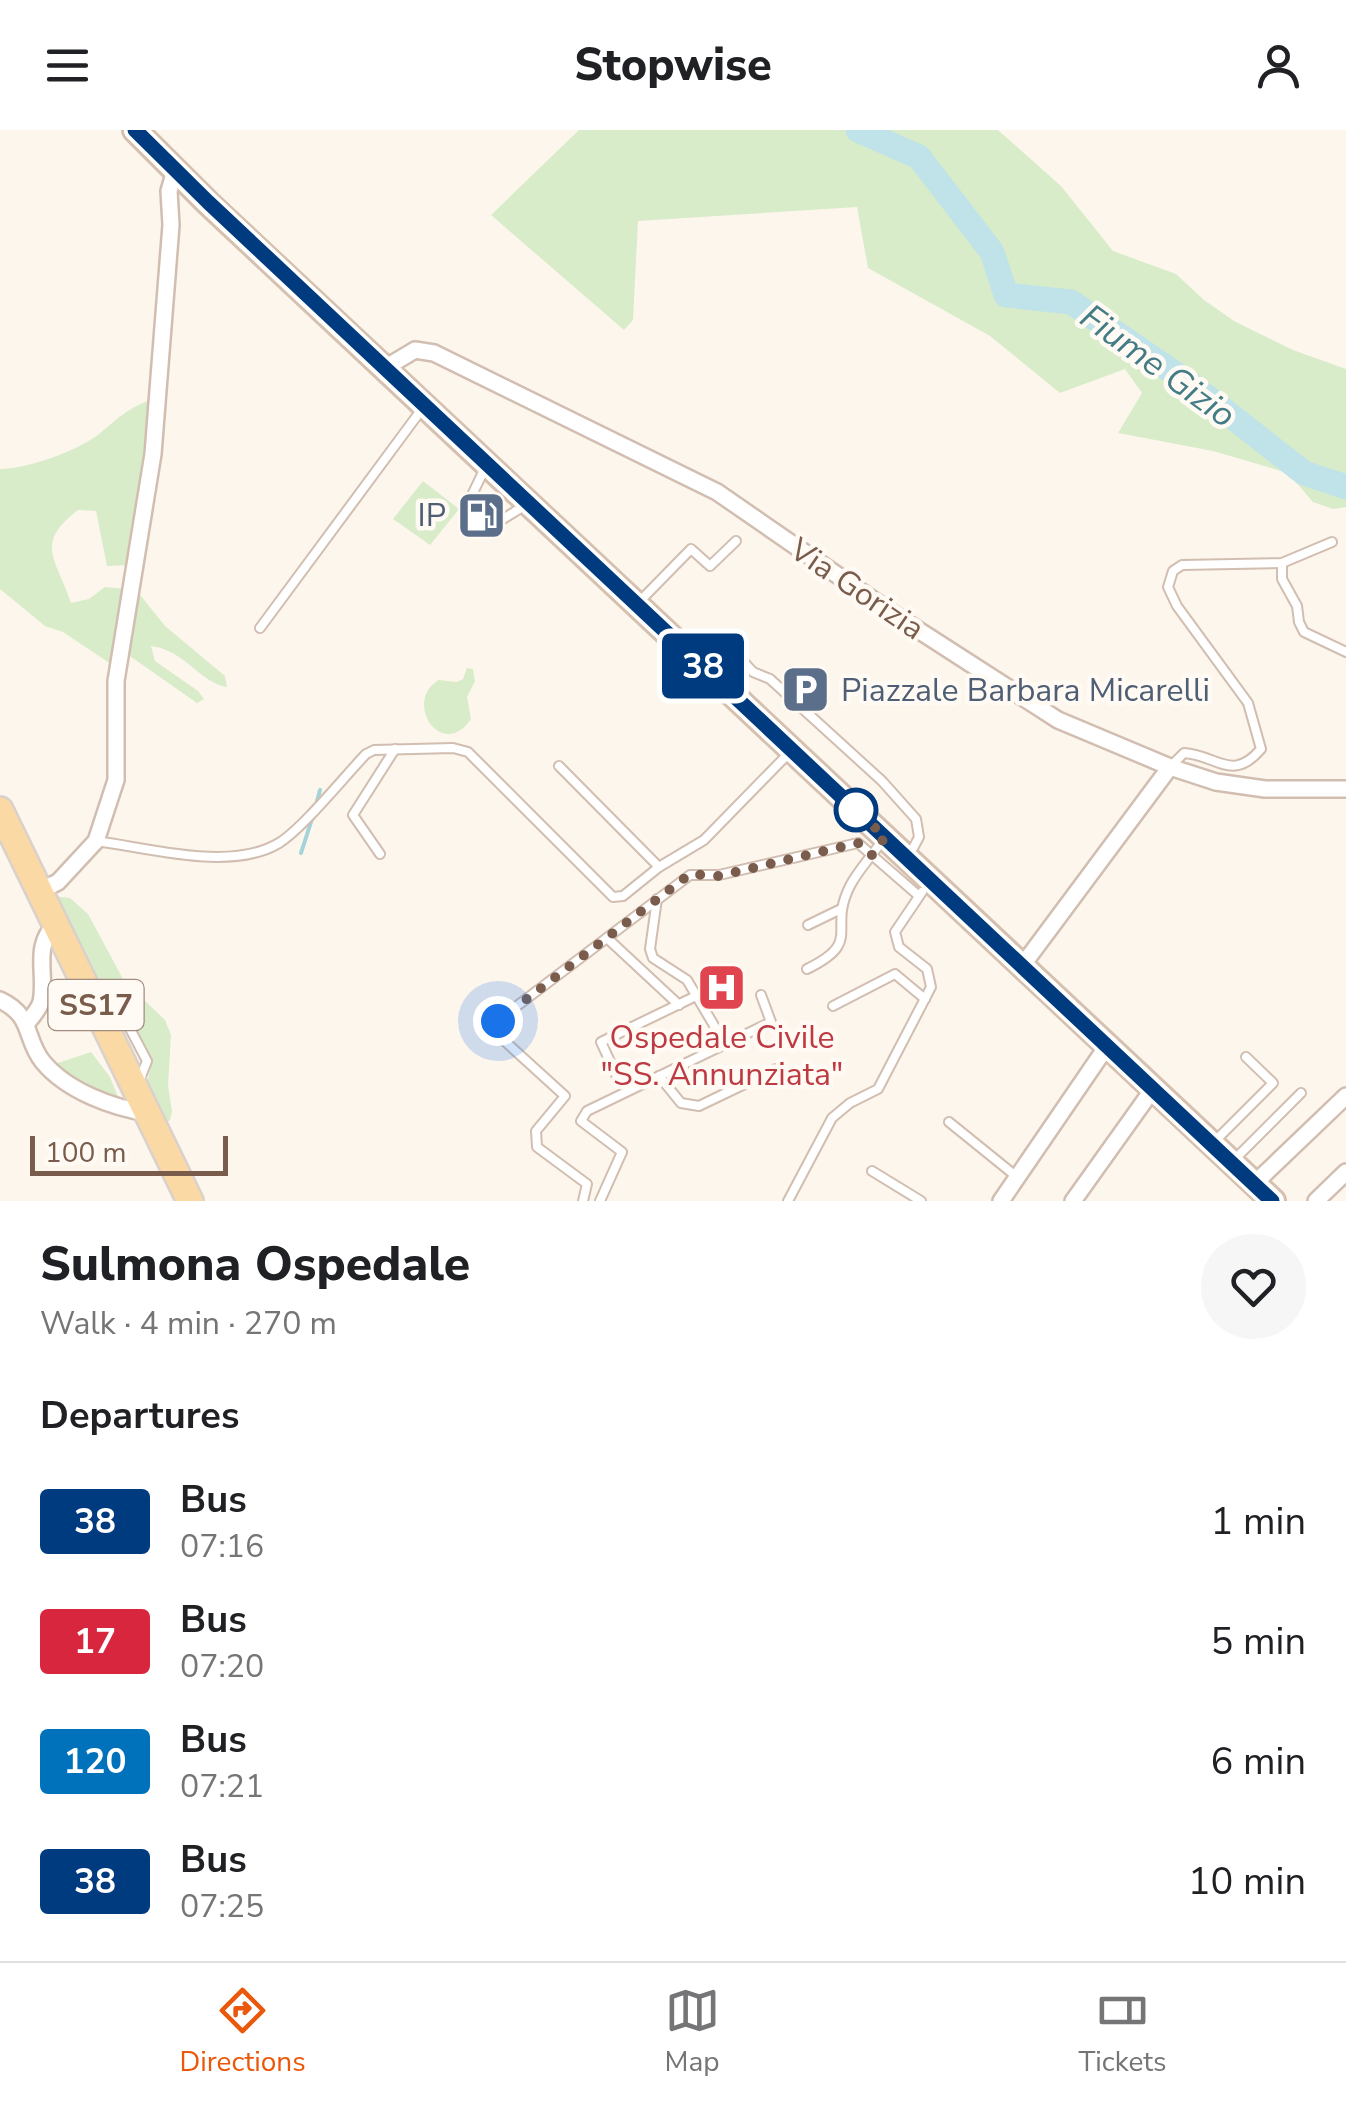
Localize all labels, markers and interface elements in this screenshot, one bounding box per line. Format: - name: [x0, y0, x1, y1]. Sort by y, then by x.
- text: Stopwise: [574, 35, 772, 96]
- icon: menu: [40, 38, 95, 93]
- icon: person: [1251, 38, 1306, 93]
- water label: Fiume Gizio: [1071, 294, 1245, 438]
- fuel station icon: IP: [455, 489, 507, 541]
- place label: IP: [418, 494, 446, 537]
- street label: Via Gorizia: [780, 528, 933, 650]
- line badge: 38: [658, 634, 748, 698]
- text: 38: [682, 643, 724, 690]
- parking icon: Piazzale Barbara Micarelli: [780, 664, 832, 716]
- place label: Piazzale Barbara Micarelli: [841, 669, 1210, 712]
- unlabelled marker: [835, 789, 877, 831]
- hospital icon: Ospedale Civile "SS. Annunziata": [696, 961, 748, 1013]
- road number: SS17: [48, 980, 144, 1030]
- your location: [473, 996, 523, 1046]
- place label: Ospedale Civile "SS. Annunziata": [601, 1016, 843, 1096]
- scale bar: [30, 1131, 228, 1176]
- text: 100 m: [45, 1134, 127, 1172]
- text: Sulmona Ospedale: [40, 1231, 470, 1297]
- button: heart: [1201, 1234, 1306, 1339]
- text: Walk · 4 min · 270 m: [40, 1302, 337, 1345]
- text: Departures: [40, 1390, 239, 1441]
- text: Bus: [180, 1474, 247, 1525]
- text: 1 min: [1211, 1496, 1306, 1547]
- text: 38: [74, 1498, 116, 1545]
- text: 07:16: [180, 1525, 264, 1568]
- text: Bus: [180, 1594, 247, 1645]
- text: 5 min: [1211, 1616, 1306, 1667]
- text: 17: [74, 1618, 116, 1665]
- text: 07:20: [180, 1645, 264, 1688]
- text: Bus: [180, 1714, 247, 1765]
- text: 6 min: [1211, 1736, 1306, 1787]
- text: 120: [63, 1738, 127, 1785]
- text: 07:21: [180, 1765, 264, 1808]
- text: Bus: [180, 1834, 247, 1885]
- text: 10 min: [1188, 1856, 1306, 1907]
- text: 38: [74, 1858, 116, 1905]
- text: 07:25: [180, 1885, 264, 1928]
- tab: Directions: [179, 1983, 306, 2081]
- tab: Map: [665, 1983, 720, 2081]
- tab: Tickets: [1078, 1983, 1167, 2081]

